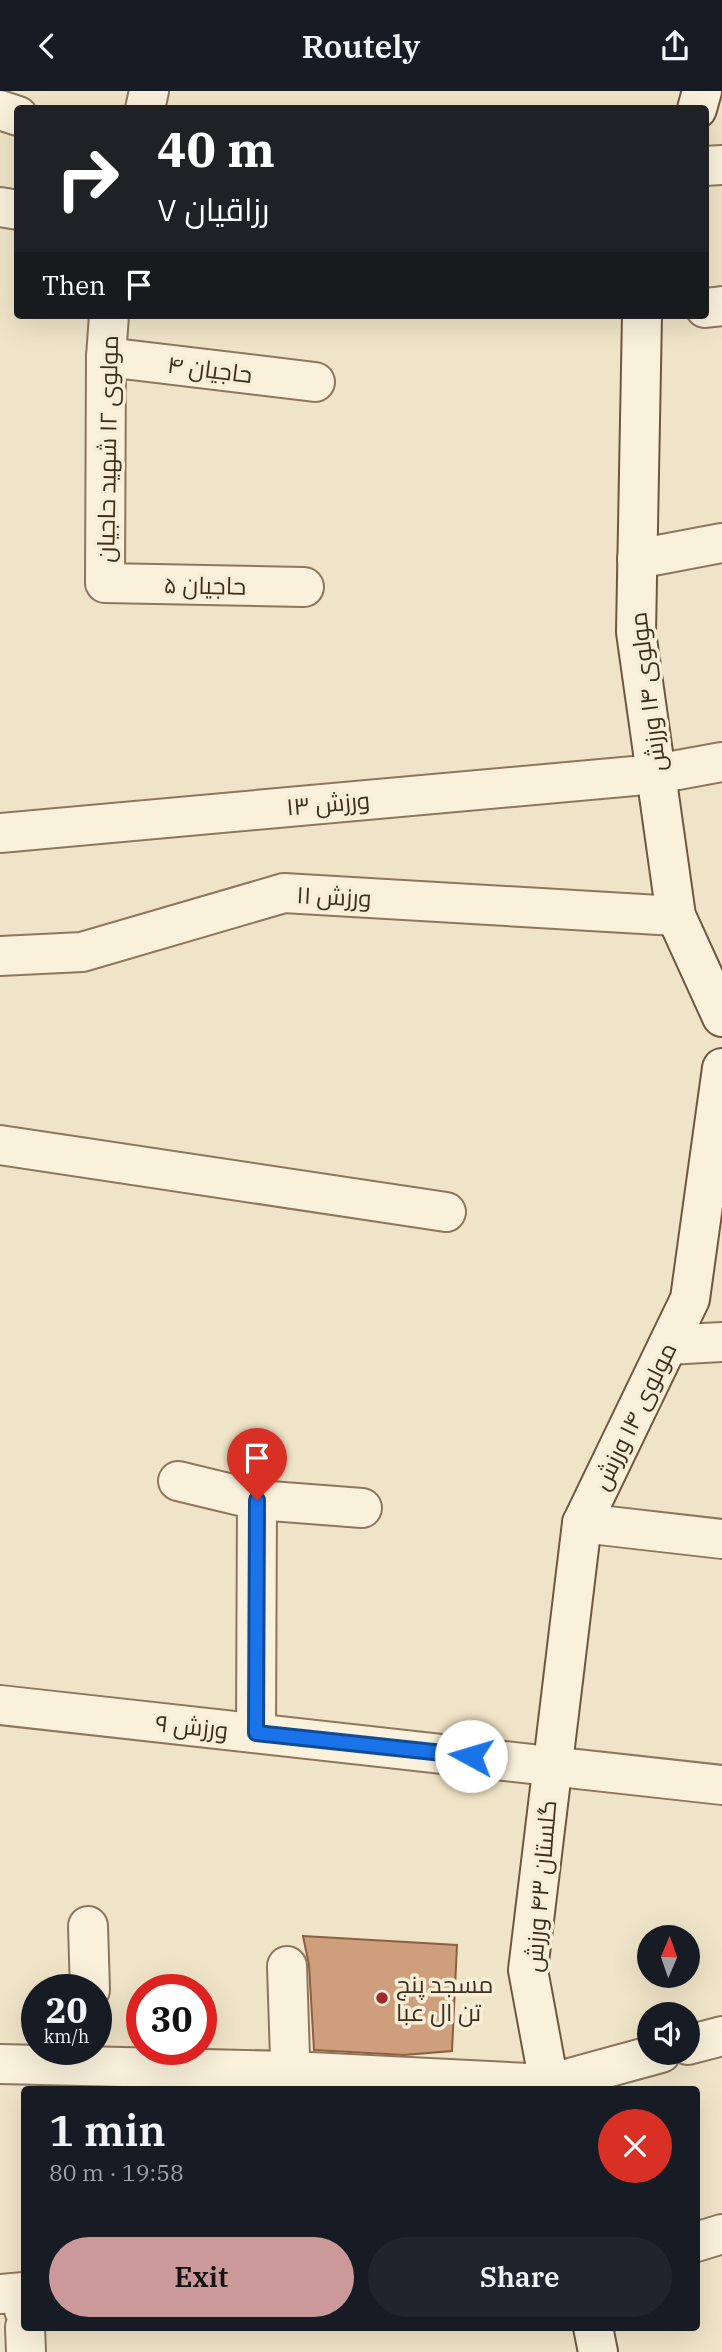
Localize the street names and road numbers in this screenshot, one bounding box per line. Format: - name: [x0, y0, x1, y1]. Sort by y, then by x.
- street label: مولوی ۱۲ شهید حاجیان: [89, 335, 125, 563]
- street label: حاجیان ۴: [166, 348, 254, 390]
- street label: حاجیان ۵: [163, 568, 247, 602]
- street label: مولوی ۱۴ ورزش: [621, 610, 673, 774]
- street label: ورزش ۱۳: [285, 783, 371, 823]
- street label: ورزش ۱۱: [296, 878, 372, 914]
- street label: مولوی ۱۴ ورزش: [584, 1337, 684, 1495]
- street label: ورزش ۹: [154, 1706, 230, 1746]
- street label: گلستان ۴۳ ورزش: [517, 1799, 563, 1973]

